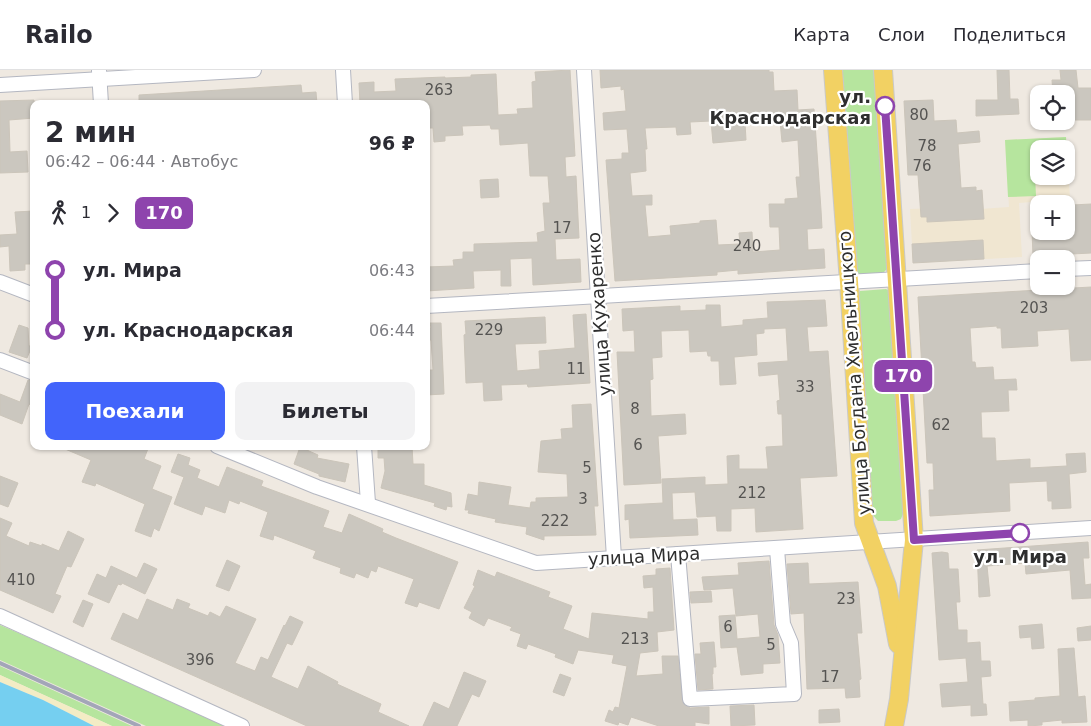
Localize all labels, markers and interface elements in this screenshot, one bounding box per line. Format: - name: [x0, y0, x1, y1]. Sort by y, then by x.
- text: Railo: [25, 21, 93, 49]
- text: Карта: [793, 24, 850, 45]
- text: Слои: [878, 24, 925, 45]
- text: Поделиться: [953, 24, 1066, 45]
- house number: 263: [425, 81, 453, 99]
- map controls: [1030, 85, 1075, 295]
- button: locate: [1030, 85, 1075, 130]
- place label: ул. Краснодарская: [710, 86, 871, 128]
- marker: ул. Краснодарская: [875, 96, 895, 116]
- house number: 80: [909, 106, 929, 124]
- text: 2 мин: [45, 116, 136, 149]
- text: 96 ₽: [369, 132, 415, 154]
- house number: 78: [917, 137, 937, 155]
- button: layers: [1030, 140, 1075, 185]
- text: 06:42 – 06:44 · Автобус: [45, 152, 238, 171]
- house number: 76: [912, 157, 932, 175]
- button: +: [1030, 195, 1075, 240]
- icon: walk: [45, 199, 73, 227]
- icon: forward: [99, 199, 127, 227]
- text: 170: [145, 202, 183, 223]
- text: 1: [81, 203, 91, 222]
- house number: 17: [552, 219, 572, 237]
- street label: улица Богдана Хмельницкого: [834, 230, 874, 516]
- street label: улица Кухаренко: [583, 231, 615, 397]
- house number: 240: [733, 237, 761, 255]
- button: −: [1030, 250, 1075, 295]
- text: ул. Мира: [83, 259, 182, 281]
- text: 06:43: [369, 261, 415, 280]
- house number: 203: [1020, 299, 1048, 317]
- text: ул. Краснодарская: [83, 319, 293, 341]
- text: 06:44: [369, 321, 415, 340]
- house number: 229: [475, 321, 503, 339]
- house number: 11: [566, 360, 586, 378]
- line badge: 170: [874, 360, 932, 392]
- text: 170: [884, 365, 922, 386]
- house number: 33: [795, 378, 815, 396]
- button: Поехали: [45, 382, 225, 440]
- button: Билеты: [235, 382, 415, 440]
- house number: 8: [630, 400, 640, 418]
- house number: 62: [931, 416, 951, 434]
- house number: 6: [633, 436, 643, 454]
- house number: 5: [582, 459, 592, 477]
- house number: 212: [738, 484, 766, 502]
- house number: 3: [578, 490, 588, 508]
- house number: 222: [541, 512, 569, 530]
- marker: ул. Мира: [1010, 523, 1030, 543]
- street label: улица Мира: [587, 543, 701, 569]
- place label: ул. Мира: [973, 546, 1067, 567]
- house number: 410: [7, 571, 35, 589]
- house number: 23: [836, 590, 856, 608]
- house number: 6: [723, 618, 733, 636]
- house number: 213: [621, 630, 649, 648]
- house number: 5: [766, 636, 776, 654]
- house number: 396: [186, 651, 214, 669]
- house number: 17: [820, 668, 840, 686]

